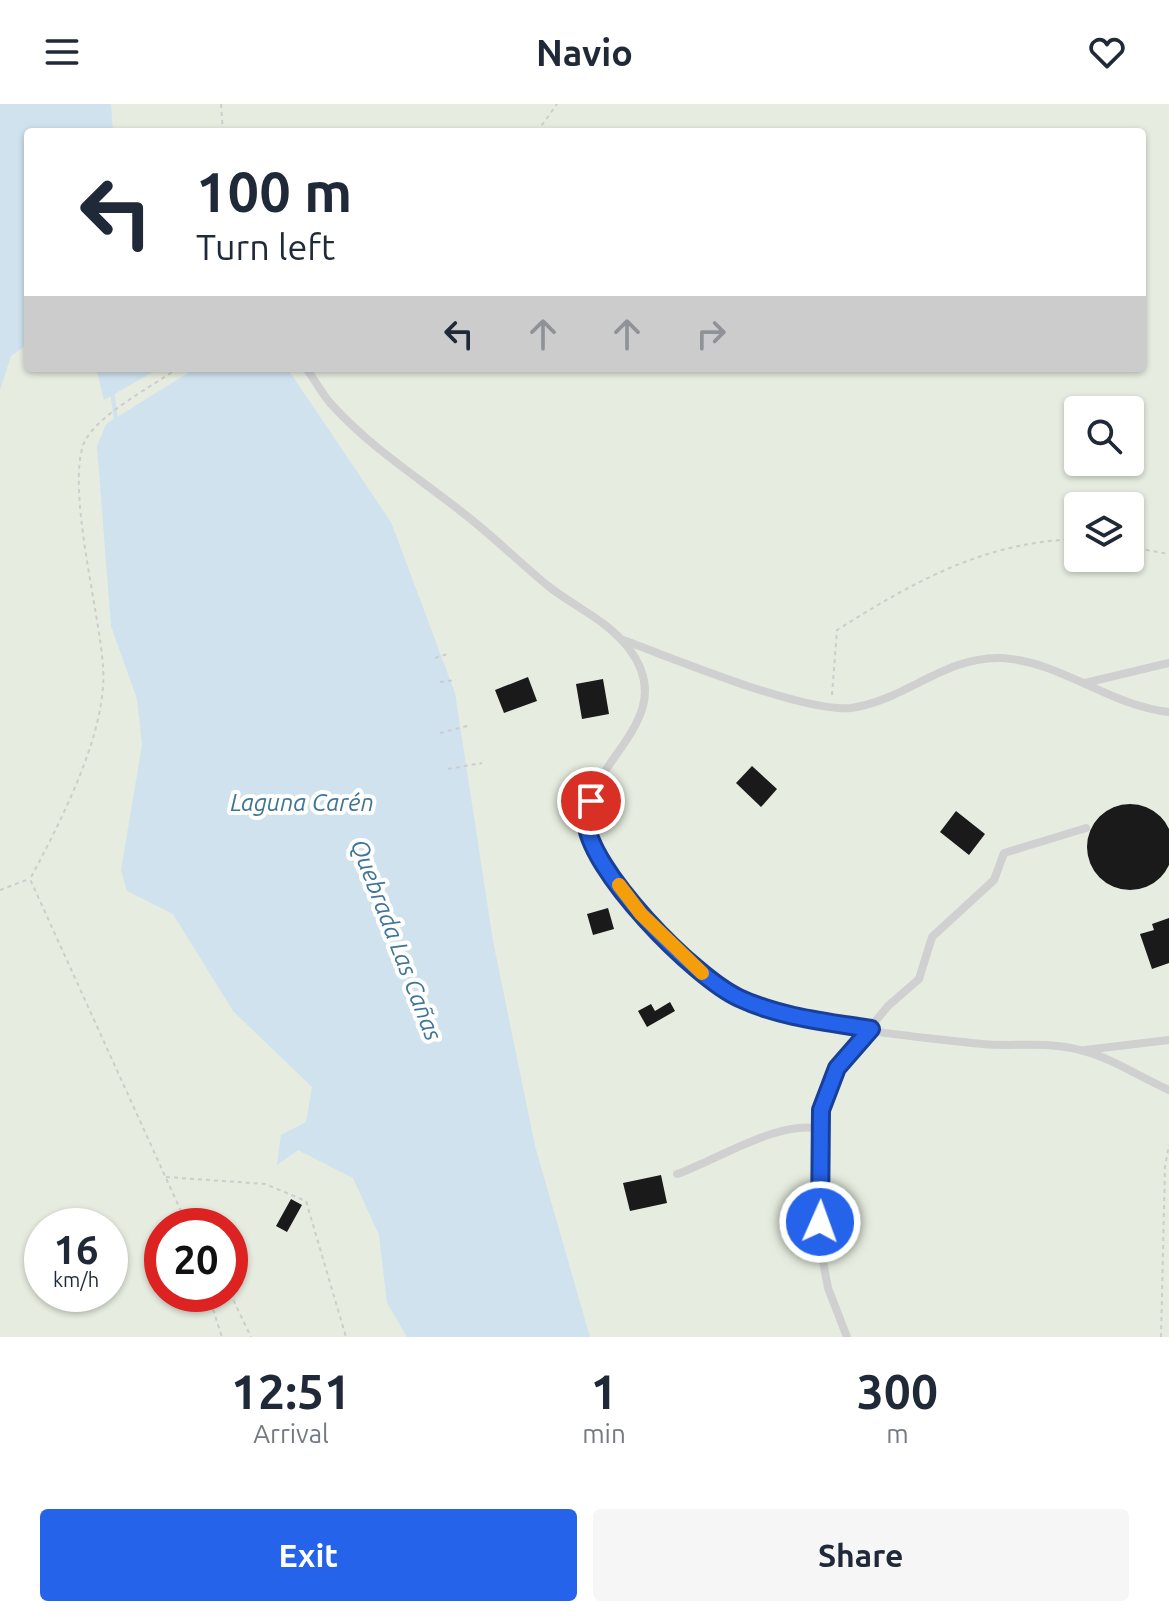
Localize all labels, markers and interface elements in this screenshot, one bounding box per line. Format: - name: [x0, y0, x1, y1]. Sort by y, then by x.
- icon: menu: [40, 30, 84, 74]
- icon: heart: [1085, 30, 1129, 74]
- text: Navio: [536, 32, 633, 73]
- icon: left: [64, 160, 168, 264]
- text: 100 m: [196, 160, 352, 223]
- text: Turn left: [196, 226, 335, 267]
- icon: left: [437, 312, 481, 356]
- icon: ahead: [521, 312, 565, 356]
- icon: ahead: [605, 312, 649, 356]
- icon: right: [689, 312, 733, 356]
- map controls: [1064, 396, 1144, 572]
- button: search: [1064, 396, 1144, 476]
- button: layers: [1064, 492, 1144, 572]
- pin: [557, 767, 625, 835]
- icon: arrive: [569, 779, 613, 823]
- water label: Laguna Carén: [230, 789, 374, 816]
- water label: Quebrada Las Cañas: [345, 835, 447, 1045]
- position arrow: [778, 1180, 862, 1264]
- speed limit sign: 20: [144, 1208, 248, 1312]
- text: 16: [53, 1227, 99, 1272]
- text: km/h: [53, 1268, 99, 1291]
- text: 12:51: [231, 1364, 351, 1418]
- text: 1: [590, 1364, 617, 1418]
- text: 300: [857, 1364, 938, 1418]
- text: Arrival: [253, 1419, 329, 1448]
- text: min: [582, 1419, 626, 1448]
- text: m: [886, 1419, 909, 1448]
- button: Exit: [40, 1509, 577, 1601]
- button: Share: [593, 1509, 1129, 1601]

